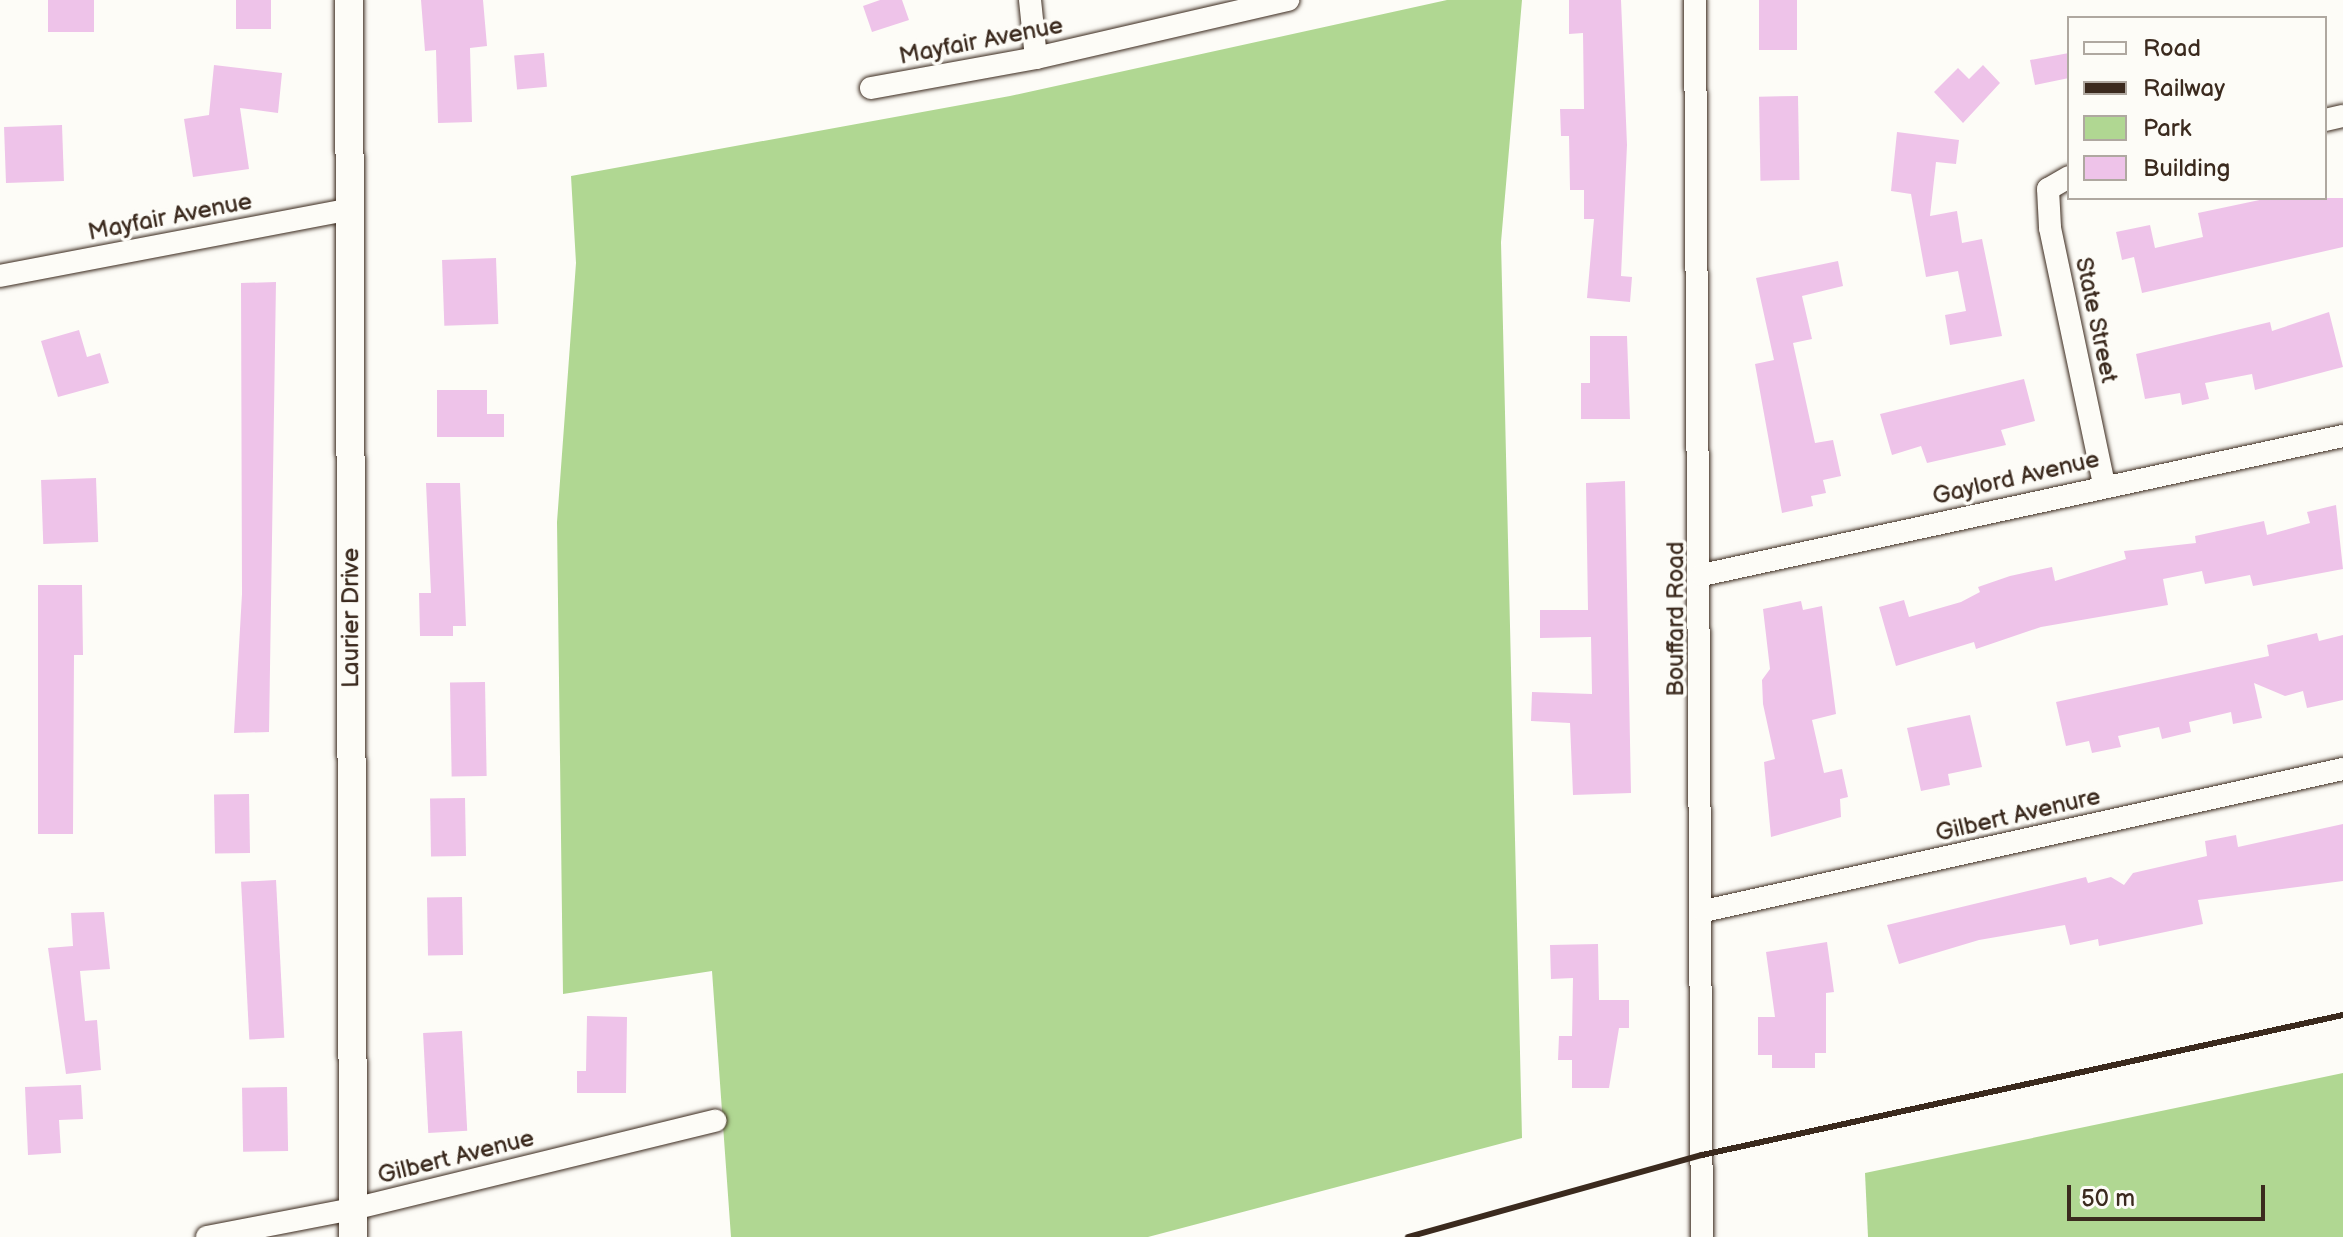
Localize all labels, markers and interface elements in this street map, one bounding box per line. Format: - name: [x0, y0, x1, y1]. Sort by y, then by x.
- street label: Mayfair Avenue: [897, 11, 1065, 71]
- legend: [2067, 16, 2327, 200]
- text: Road: [2143, 34, 2201, 63]
- text: Railway: [2143, 74, 2225, 103]
- text: Park: [2143, 114, 2191, 143]
- text: Building: [2143, 154, 2230, 183]
- street label: Mayfair Avenue: [86, 187, 254, 247]
- street label: State Street: [2069, 254, 2123, 386]
- street label: Gaylord Avenue: [1930, 445, 2102, 511]
- street label: Bouffard Road: [1662, 541, 1690, 697]
- street label: Laurier Drive: [337, 548, 365, 688]
- street label: Gilbert Avenure: [1933, 782, 2103, 848]
- street label: Gilbert Avenue: [375, 1124, 537, 1190]
- scale bar: [2071, 1169, 2269, 1219]
- text: 50 m: [2081, 1184, 2135, 1213]

